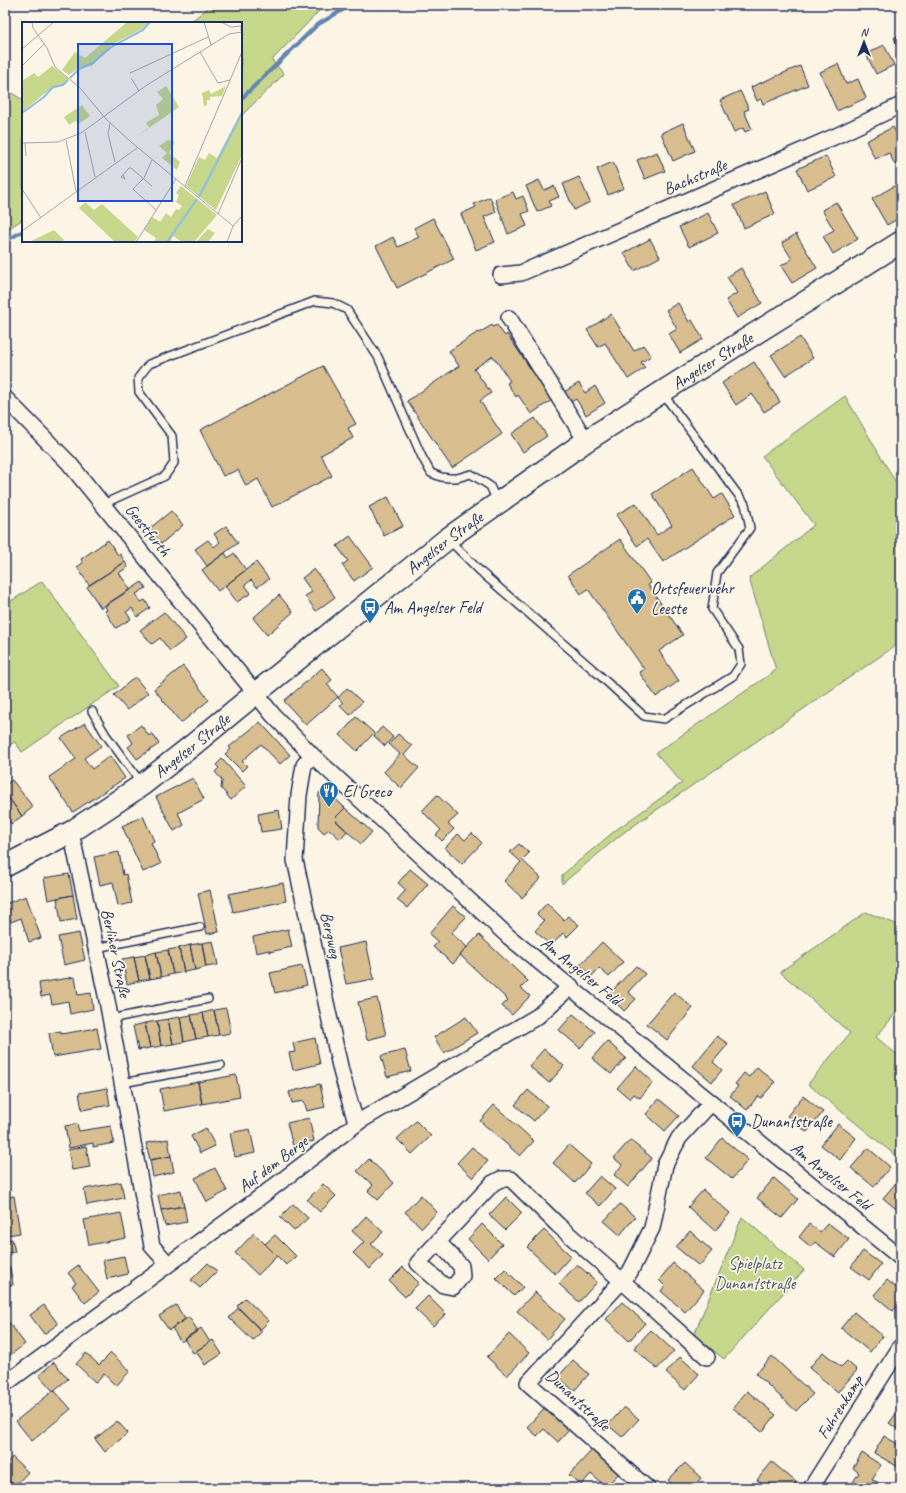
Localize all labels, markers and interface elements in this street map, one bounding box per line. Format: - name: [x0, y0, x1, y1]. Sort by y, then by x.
- inset map: [22, 22, 242, 242]
- north arrow: [844, 22, 884, 62]
- text: N: [861, 25, 870, 39]
- street label: Bachstraße: [660, 154, 731, 200]
- street label: Angelser Straße: [668, 327, 758, 394]
- street label: Geestfurth: [120, 500, 176, 561]
- street label: Angelser Straße: [402, 506, 488, 579]
- place label: Ortsfeuerwehr Leeste: [651, 578, 736, 619]
- public building icon: Ortsfeuerwehr Leeste: [626, 587, 648, 615]
- bus stop icon: Am Angelser Feld: [359, 596, 381, 624]
- place label: Am Angelser Feld: [384, 597, 485, 618]
- street label: Angelser Straße: [150, 708, 235, 782]
- restaurant icon: El Greco: [318, 780, 340, 808]
- place label: El Greco: [343, 781, 393, 802]
- street label: Berliner Straße: [96, 907, 136, 1000]
- street label: Bergweg: [316, 910, 346, 961]
- street label: Am Angelser Feld: [537, 932, 628, 1012]
- bus stop icon: Dunantstraße: [726, 1110, 748, 1138]
- place label: Dunantstraße: [751, 1111, 833, 1132]
- street label: Auf dem Berge: [234, 1130, 313, 1197]
- street label: Am Angelser Feld: [787, 1137, 878, 1217]
- park label: Spielplatz Dunantstraße: [715, 1253, 797, 1294]
- street label: Dunantstraße: [541, 1365, 616, 1436]
- street label: Fuhrenkamp: [812, 1370, 869, 1443]

